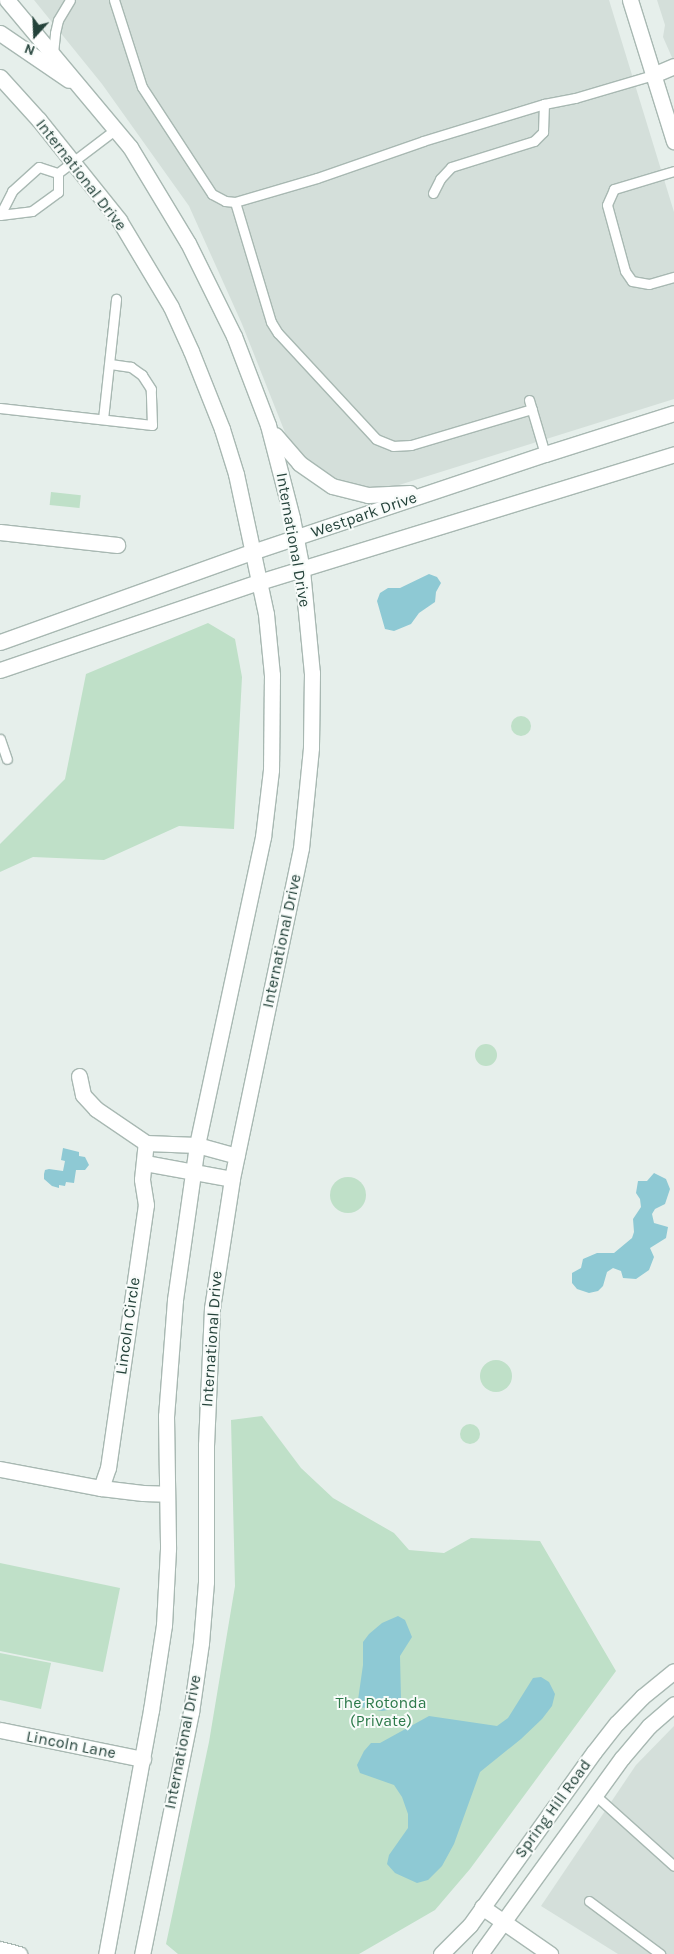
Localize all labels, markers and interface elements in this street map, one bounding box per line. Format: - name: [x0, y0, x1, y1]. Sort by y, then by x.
- north arrow: [10, 10, 60, 60]
- text: N: [22, 40, 37, 59]
- street label: International Drive: [31, 115, 131, 235]
- street label: International Drive: [272, 471, 314, 609]
- street label: Westpark Drive: [309, 488, 419, 542]
- street label: International Drive: [258, 872, 306, 1010]
- street label: International Drive: [198, 1270, 226, 1408]
- street label: Lincoln Circle: [112, 1276, 144, 1376]
- street label: International Drive: [161, 1673, 205, 1811]
- park label: The Rotonda (Private): [336, 1693, 426, 1731]
- street label: Lincoln Lane: [25, 1727, 117, 1763]
- street label: Spring Hill Road: [511, 1756, 595, 1862]

